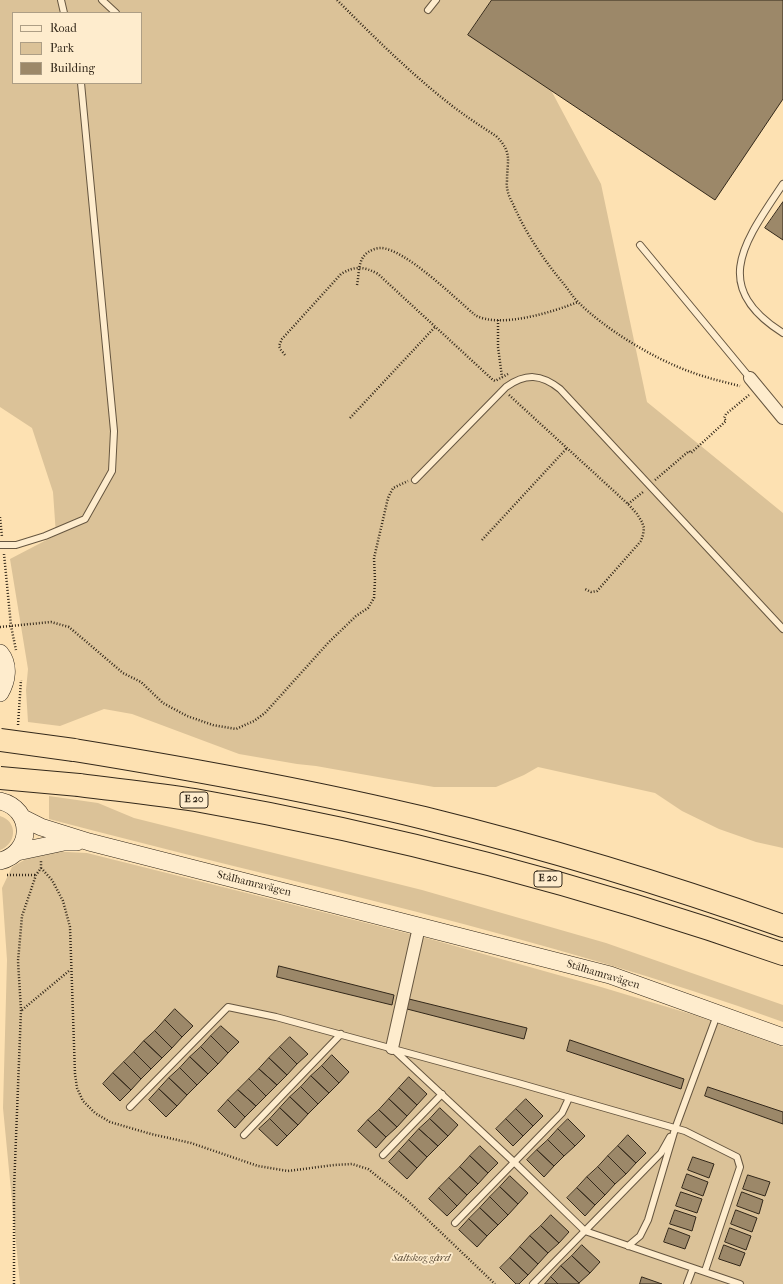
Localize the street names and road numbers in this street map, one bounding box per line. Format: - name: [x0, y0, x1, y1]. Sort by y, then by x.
- road number: E 20: [180, 792, 208, 808]
- street label: Stålhamravägen: [216, 868, 292, 900]
- road number: E 20: [534, 871, 562, 887]
- street label: Stålhamravägen: [565, 958, 641, 992]

